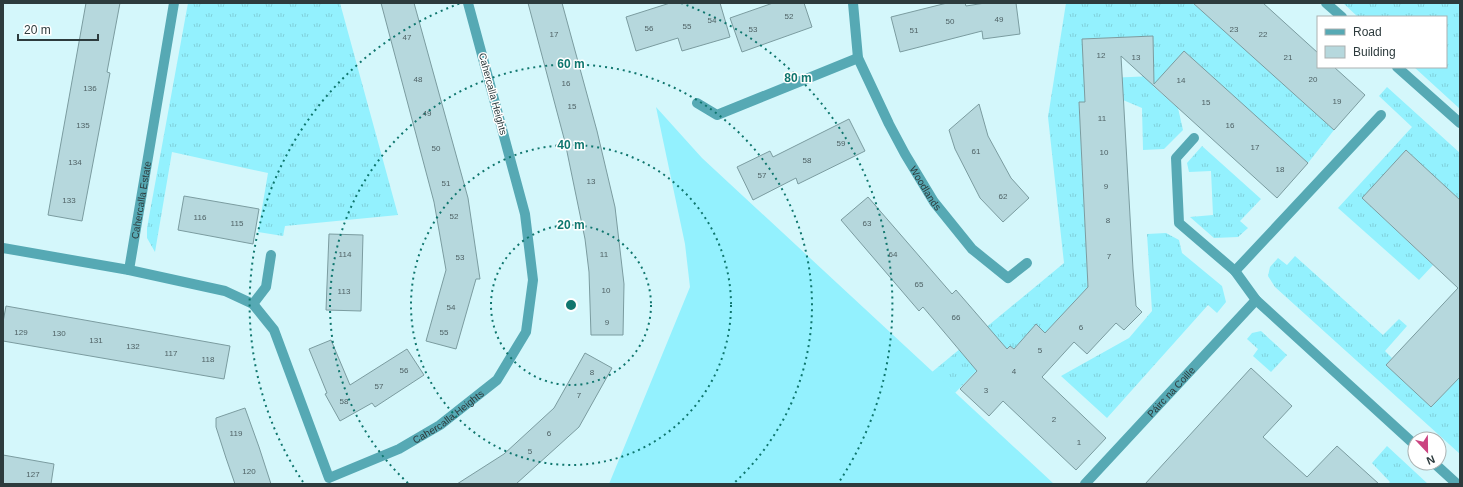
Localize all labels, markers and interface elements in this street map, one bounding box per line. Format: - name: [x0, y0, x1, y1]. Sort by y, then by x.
- house number: 52: [785, 12, 794, 21]
- house number: 49: [995, 15, 1004, 24]
- scale bar: [18, 16, 98, 42]
- house number: 54: [708, 16, 717, 25]
- legend: [1317, 16, 1447, 68]
- house number: 50: [946, 17, 955, 26]
- house number: 55: [683, 22, 692, 31]
- text: 20 m: [24, 23, 51, 37]
- house number: 56: [645, 24, 654, 33]
- house number: 53: [749, 25, 758, 34]
- house number: 23: [1230, 25, 1239, 34]
- text: Road: [1353, 25, 1382, 39]
- house number: 51: [910, 26, 919, 35]
- house number: 17: [550, 30, 559, 39]
- house number: 22: [1259, 30, 1268, 39]
- house number: 47: [403, 33, 412, 42]
- text: Building: [1353, 45, 1396, 59]
- house number: 12: [1097, 51, 1106, 60]
- street label: Cahercalla Heights: [477, 52, 509, 136]
- house number: 13: [1132, 53, 1141, 62]
- house number: 21: [1284, 53, 1293, 62]
- text: 60 m: [557, 57, 585, 71]
- text: 80 m: [784, 71, 812, 85]
- house number: 48: [414, 75, 423, 84]
- house number: 20: [1309, 75, 1318, 84]
- house number: 14: [1177, 76, 1186, 85]
- house number: 16: [562, 79, 571, 88]
- house number: 136: [83, 84, 97, 93]
- house number: 19: [1333, 97, 1342, 106]
- house number: 15: [1202, 98, 1211, 107]
- house number: 15: [568, 102, 577, 111]
- house number: 49: [423, 109, 432, 118]
- house number: 11: [1098, 114, 1107, 123]
- house number: 135: [76, 121, 90, 130]
- house number: 16: [1226, 121, 1235, 130]
- text: 40 m: [557, 138, 585, 152]
- house number: 59: [837, 139, 846, 148]
- house number: 17: [1251, 143, 1260, 152]
- house number: 50: [432, 144, 441, 153]
- house number: 61: [972, 147, 981, 156]
- house number: 10: [1100, 148, 1109, 157]
- house number: 58: [803, 156, 812, 165]
- house number: 134: [68, 158, 82, 167]
- street label: Cahercalla Estate: [129, 160, 153, 240]
- street label: Woodlands: [908, 164, 944, 212]
- house number: 18: [1276, 165, 1285, 174]
- house number: 57: [758, 171, 767, 180]
- house number: 13: [587, 177, 596, 186]
- house number: 51: [442, 179, 451, 188]
- house number: 9: [1104, 182, 1109, 191]
- house number: 62: [999, 192, 1008, 201]
- house number: 133: [62, 196, 76, 205]
- house number: 52: [450, 212, 459, 221]
- house number: 116: [194, 213, 207, 222]
- house number: 8: [1106, 216, 1111, 225]
- text: 20 m: [557, 218, 585, 232]
- house number: 115: [231, 219, 244, 228]
- house number: 63: [863, 219, 872, 228]
- house number: 114: [339, 250, 352, 259]
- house number: 11: [600, 250, 609, 259]
- house number: 64: [889, 250, 898, 259]
- house number: 7: [1107, 252, 1112, 261]
- house number: 53: [456, 253, 465, 262]
- house number: 65: [915, 280, 924, 289]
- house number: 10: [602, 286, 611, 295]
- house number: 113: [338, 287, 351, 296]
- centre of rings: [564, 298, 578, 312]
- house number: 54: [447, 303, 456, 312]
- house number: 66: [952, 313, 961, 322]
- house number: 9: [605, 318, 610, 327]
- house number: 6: [1079, 323, 1084, 332]
- house number: 129: [14, 328, 28, 337]
- house number: 55: [440, 328, 449, 337]
- house number: 130: [52, 329, 66, 338]
- house number: 131: [89, 336, 103, 345]
- house number: 132: [126, 342, 140, 351]
- house number: 5: [1038, 346, 1043, 355]
- house number: 117: [165, 349, 178, 358]
- house number: 118: [202, 355, 215, 364]
- street label: Páirc na Coille: [1145, 364, 1197, 419]
- house number: 56: [400, 366, 409, 375]
- house number: 4: [1012, 367, 1017, 376]
- house number: 8: [590, 368, 595, 377]
- house number: 57: [375, 382, 384, 391]
- house number: 3: [984, 386, 989, 395]
- street label: Cahercalla Heights: [411, 387, 486, 445]
- house number: 7: [577, 391, 582, 400]
- house number: 58: [340, 397, 349, 406]
- house number: 2: [1052, 415, 1057, 424]
- house number: 119: [230, 429, 243, 438]
- house number: 6: [547, 429, 552, 438]
- north arrow: [1407, 431, 1447, 471]
- house number: 1: [1077, 438, 1082, 447]
- house number: 5: [528, 447, 533, 456]
- text: N: [1425, 453, 1437, 467]
- house number: 120: [242, 467, 256, 476]
- house number: 127: [26, 470, 40, 479]

